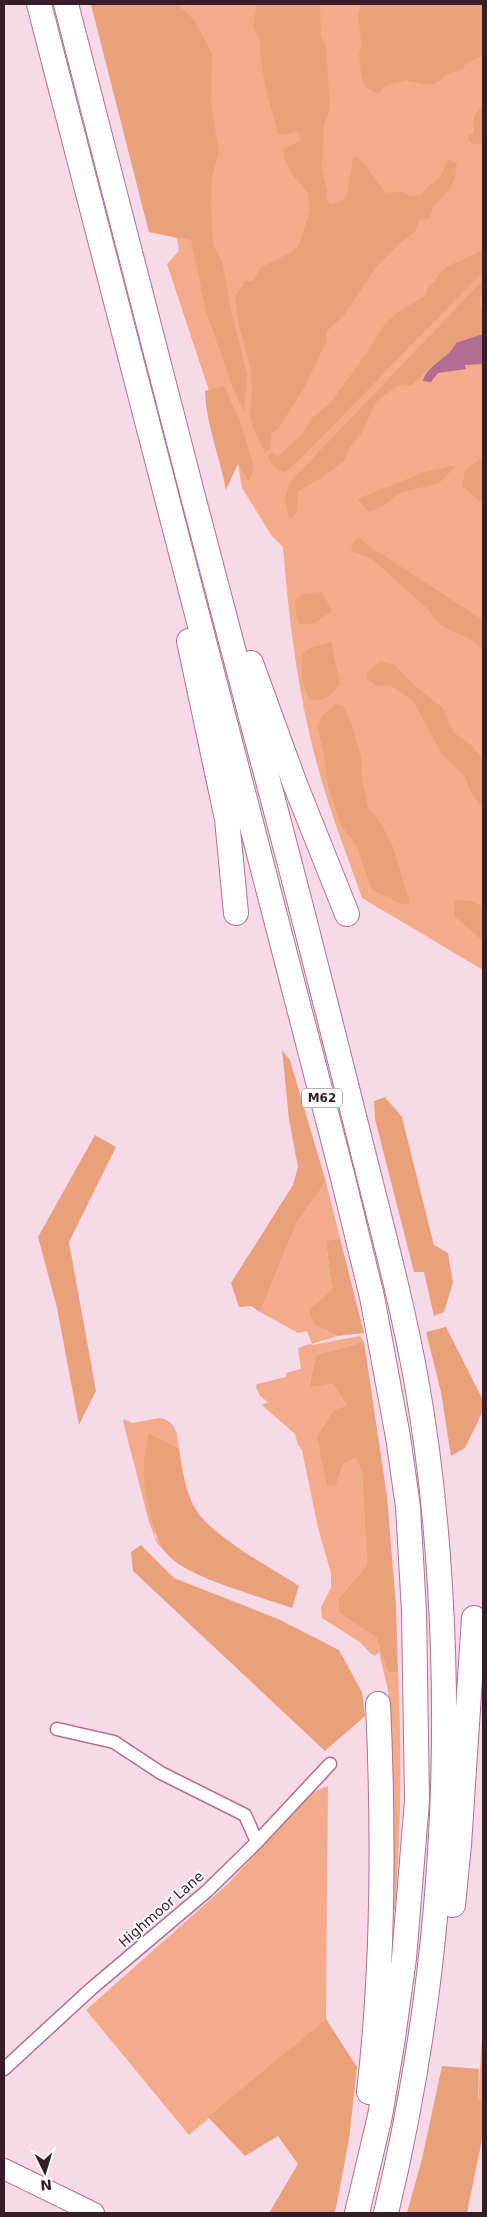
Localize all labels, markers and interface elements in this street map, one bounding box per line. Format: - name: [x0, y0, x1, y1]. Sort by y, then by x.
- road number: M62: [302, 1088, 342, 1108]
- street label: Highmoor Lane: [115, 1868, 207, 1950]
- north arrow: [20, 2147, 70, 2197]
- text: N: [40, 2176, 53, 2193]

